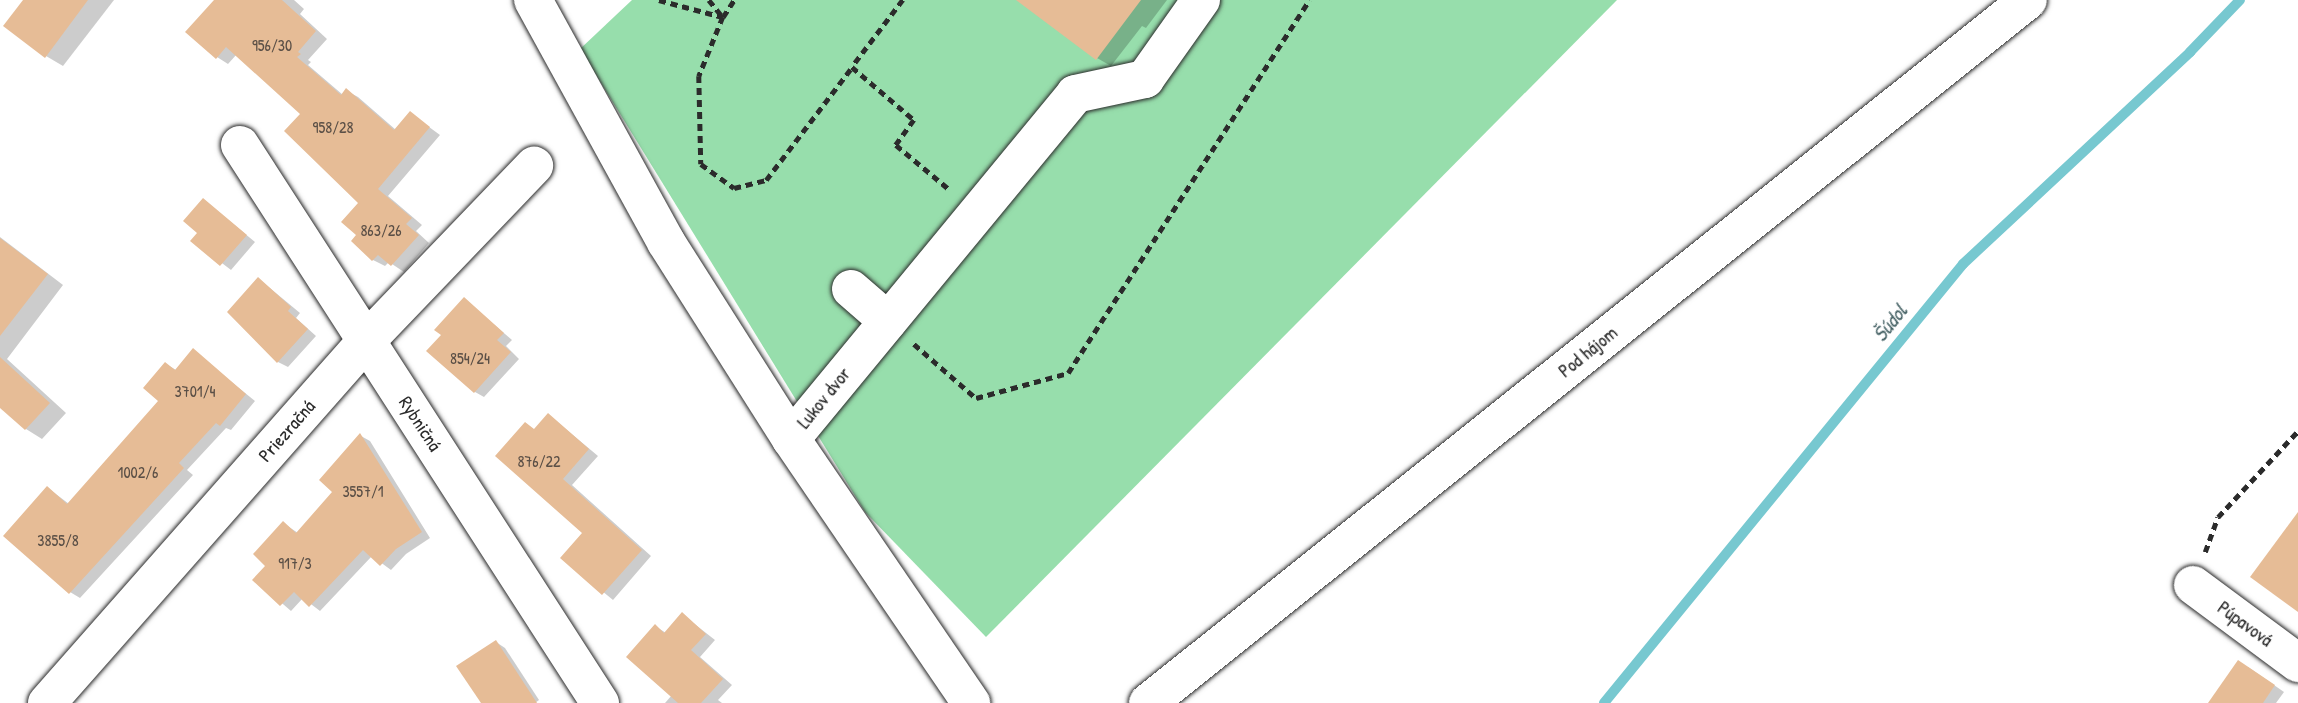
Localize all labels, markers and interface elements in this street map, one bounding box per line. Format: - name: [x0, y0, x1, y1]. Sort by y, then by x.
- house number: 956/30: [252, 35, 292, 55]
- house number: 958/28: [313, 117, 353, 137]
- house number: 863/26: [360, 220, 402, 240]
- water label: Šúdol: [1868, 299, 1912, 347]
- street label: Pod hájom: [1554, 321, 1622, 383]
- house number: 854/24: [450, 348, 490, 368]
- street label: Lukov dvor: [792, 363, 856, 433]
- house number: 3701/4: [175, 381, 215, 401]
- street label: Rybničná: [394, 392, 446, 456]
- street label: Priezračná: [254, 395, 320, 467]
- house number: 876/22: [518, 451, 560, 471]
- house number: 1002/6: [118, 462, 158, 482]
- house number: 3557/1: [342, 481, 384, 501]
- house number: 3855/8: [37, 530, 79, 550]
- house number: 917/3: [278, 553, 312, 573]
- street label: Púpavová: [2213, 596, 2277, 652]

